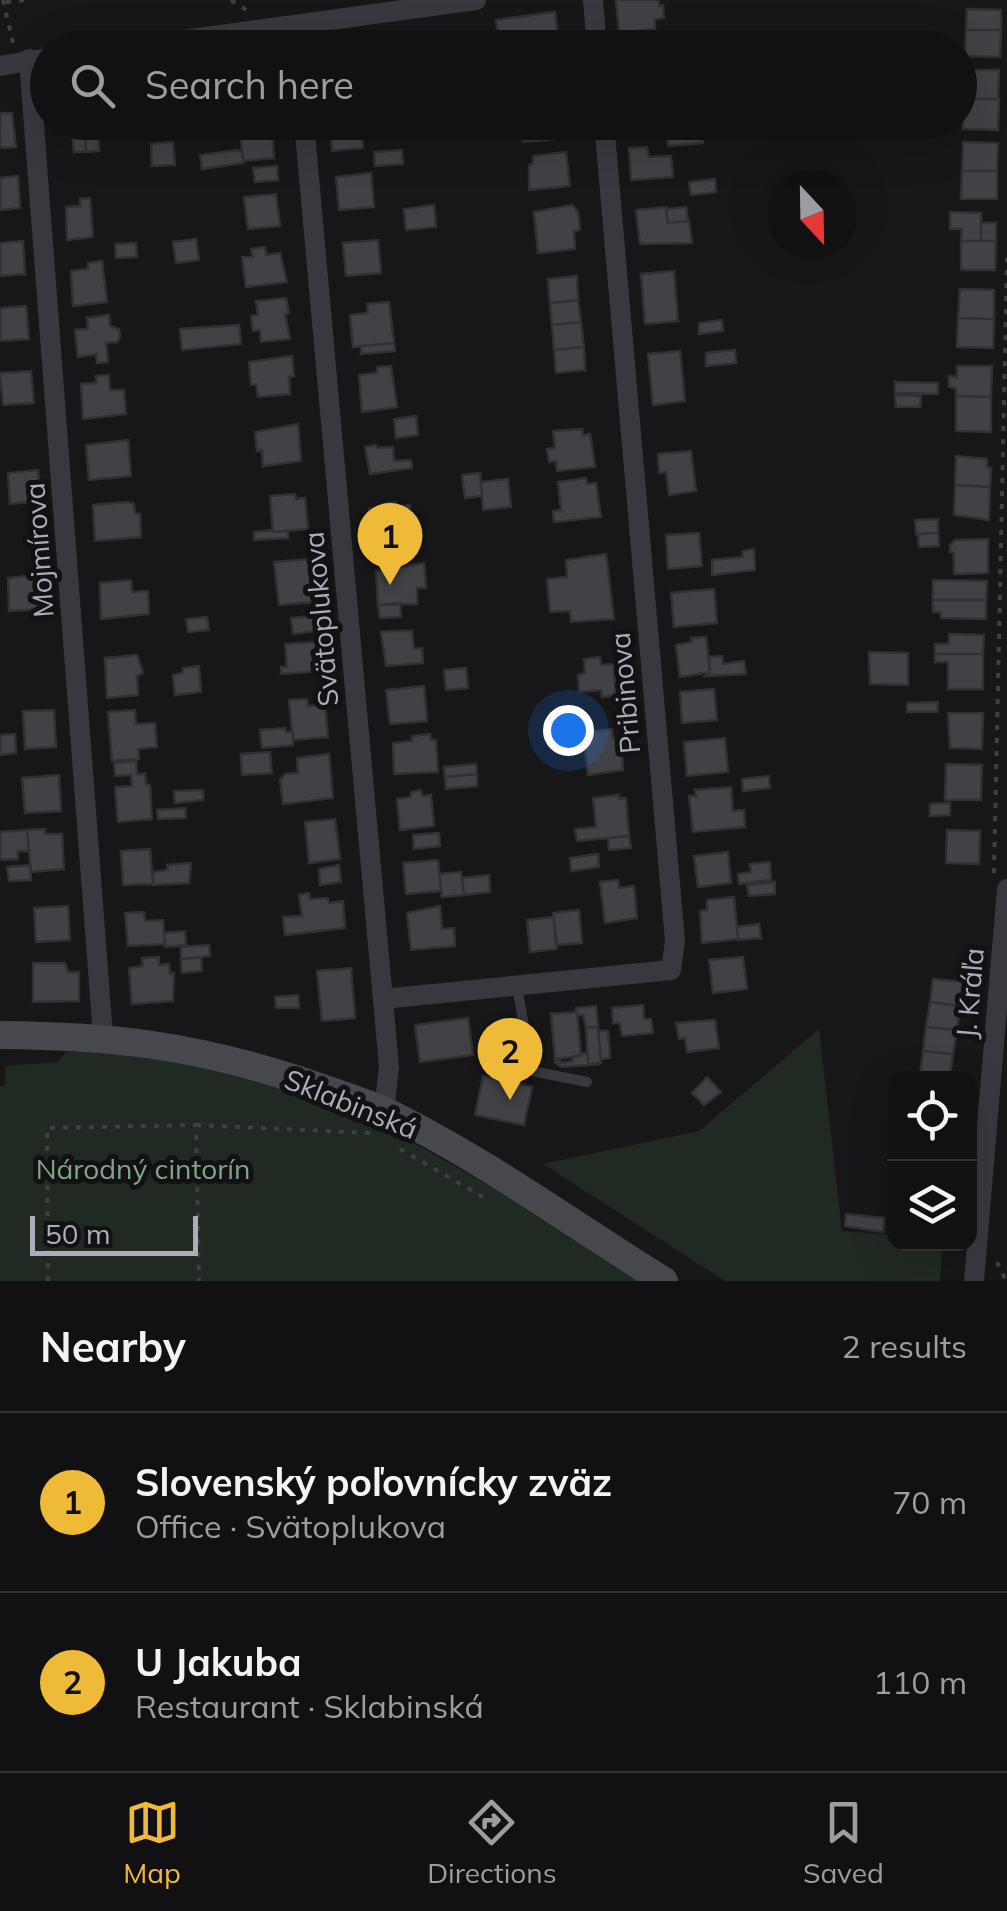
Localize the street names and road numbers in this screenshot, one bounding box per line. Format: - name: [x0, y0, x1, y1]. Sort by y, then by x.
- street label: Mojmírova: [16, 481, 61, 619]
- street label: Svätoplukova: [295, 530, 346, 708]
- street label: Pribinova: [602, 631, 647, 755]
- street label: J. Kráľa: [948, 946, 991, 1040]
- street label: Sklabinská: [280, 1061, 423, 1146]

